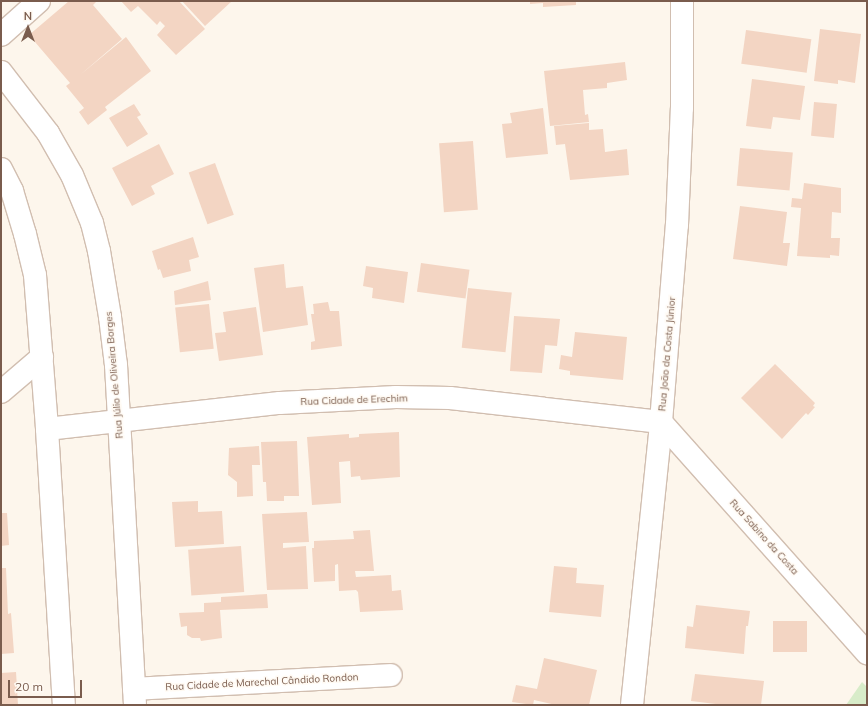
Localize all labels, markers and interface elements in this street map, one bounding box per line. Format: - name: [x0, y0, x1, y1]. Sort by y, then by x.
- north arrow: [8, 8, 48, 48]
- text: N: [24, 9, 32, 23]
- street label: Rua João da Costa Júnior: [656, 296, 678, 412]
- street label: Rua Júlio de Oliveira Borges: [102, 311, 126, 439]
- street label: Rua Cidade de Erechim: [300, 392, 408, 408]
- street label: Rua Sabino da Costa: [727, 497, 801, 577]
- street label: Rua Cidade de Marechal Cândido Rondon: [165, 671, 359, 693]
- scale bar: [10, 672, 84, 698]
- text: 20 m: [15, 679, 43, 694]

